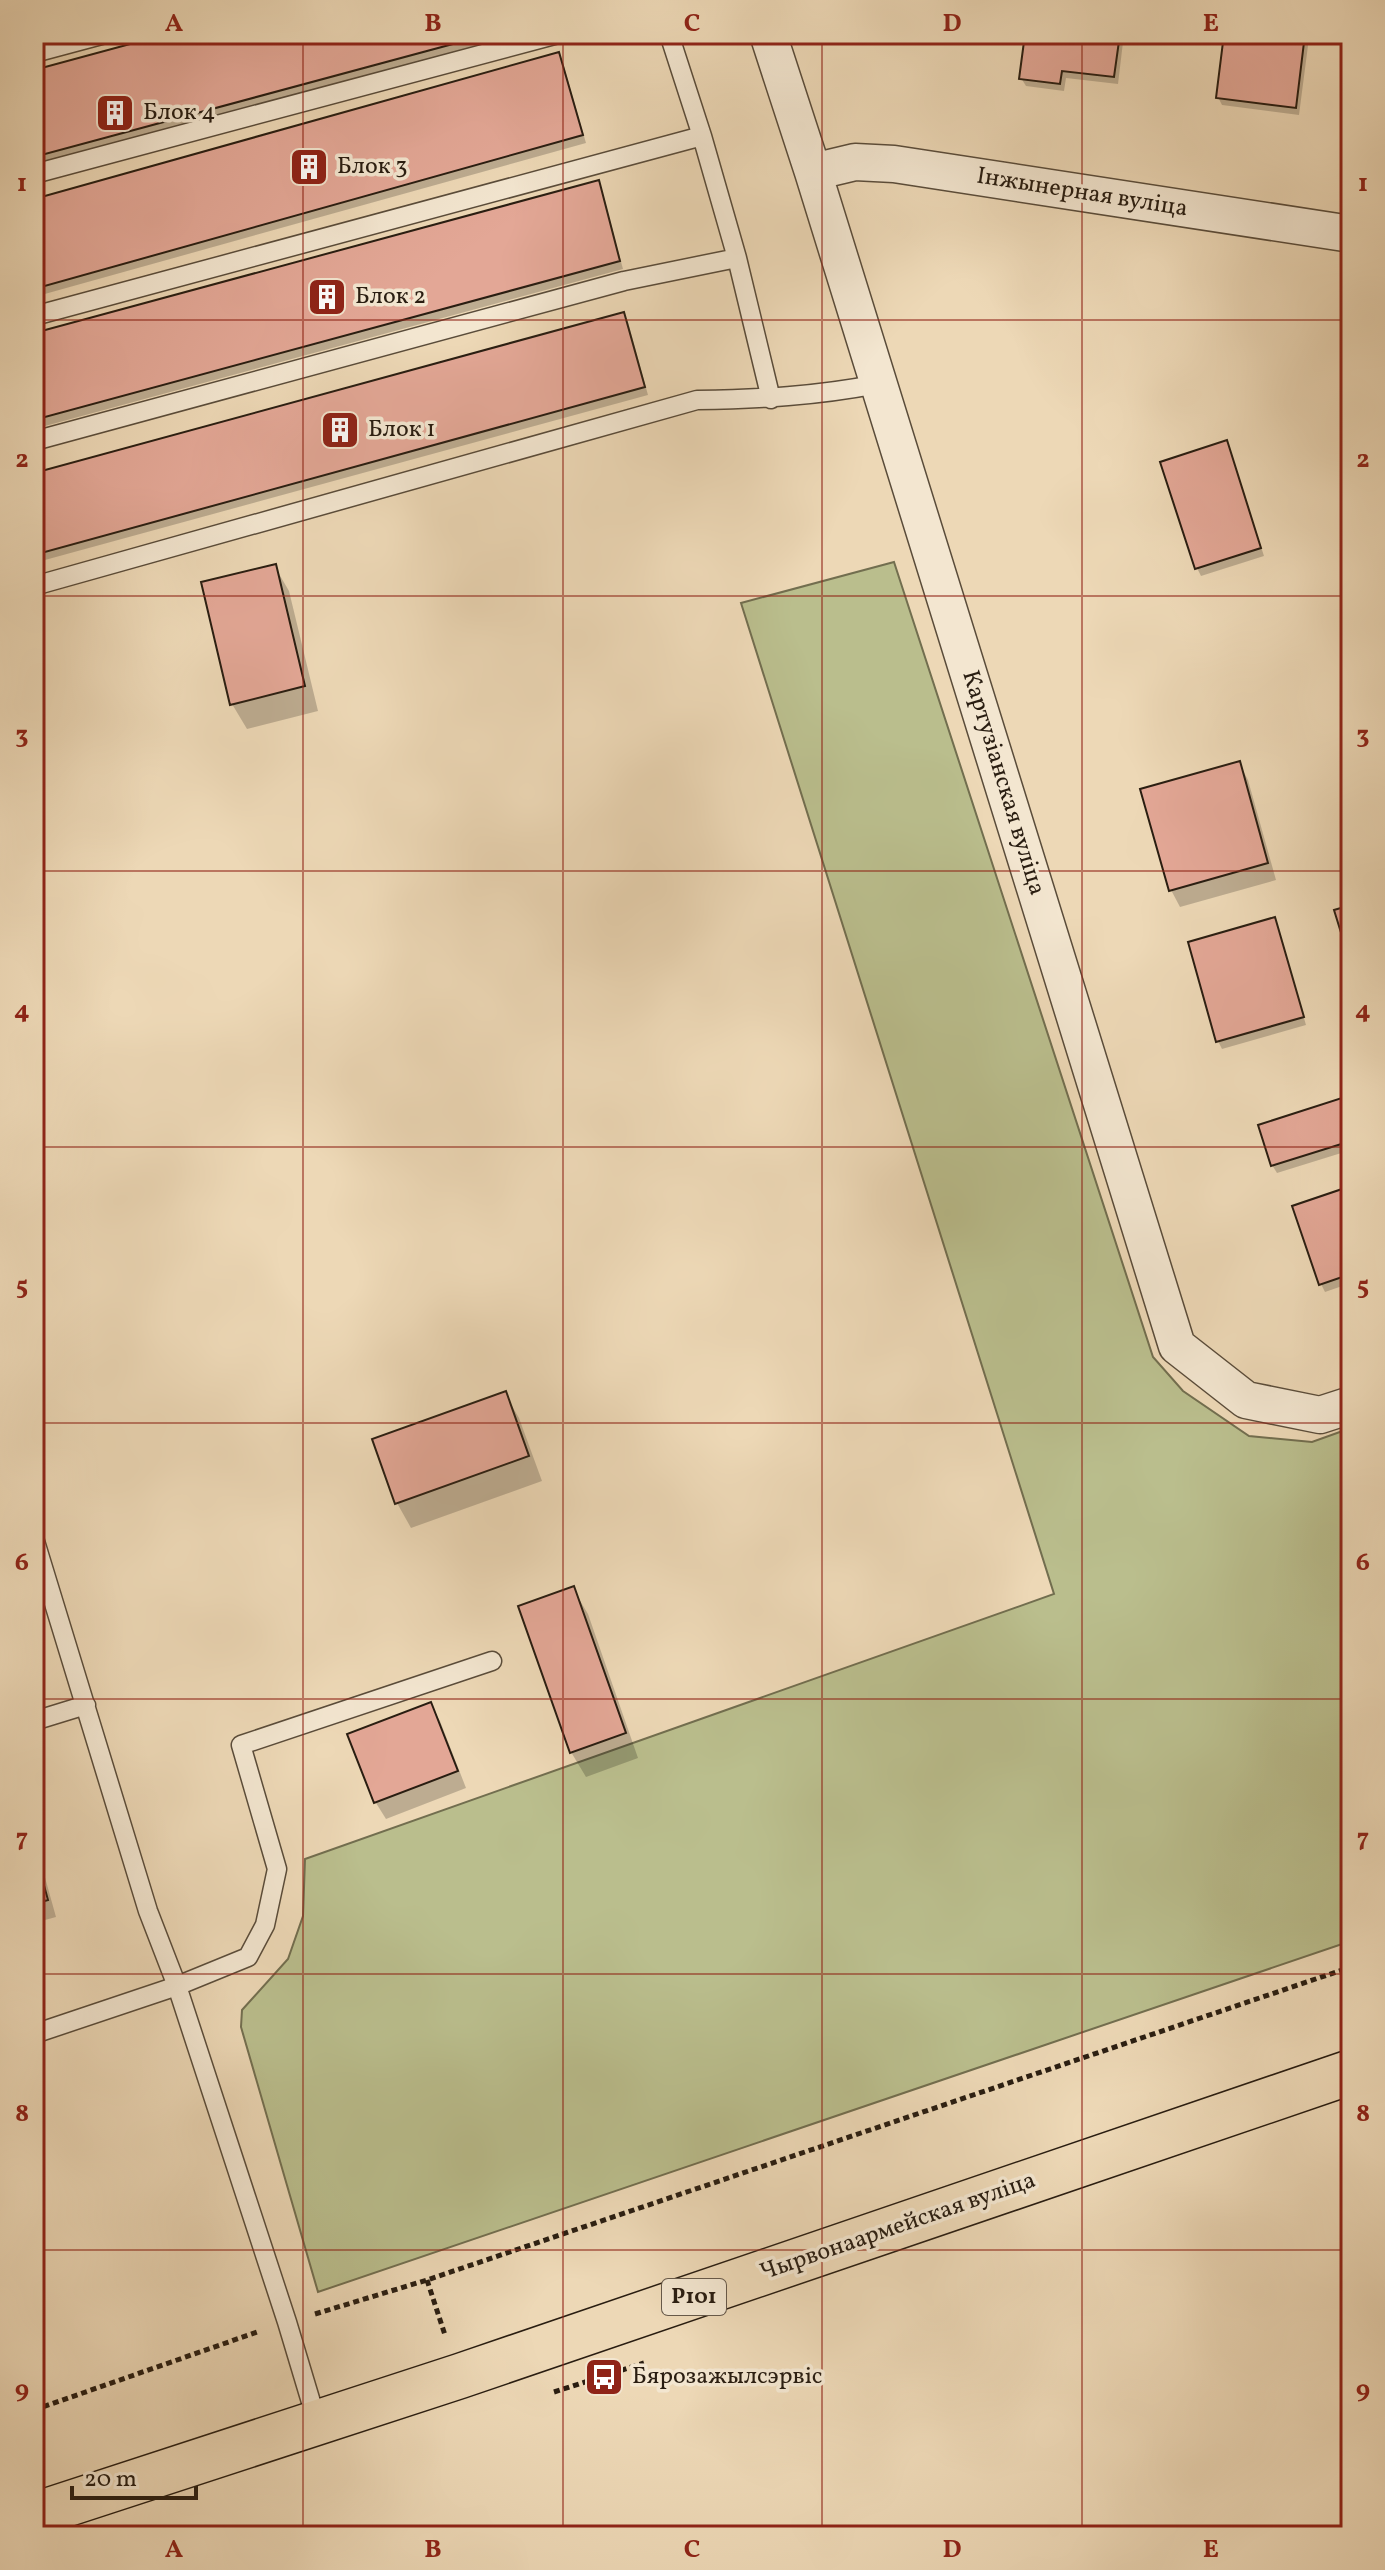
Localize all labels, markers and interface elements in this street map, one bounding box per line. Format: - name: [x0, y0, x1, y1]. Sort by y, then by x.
- text: A: [165, 6, 184, 42]
- text: B: [424, 6, 442, 42]
- text: C: [684, 6, 700, 42]
- text: D: [942, 6, 962, 42]
- text: E: [1203, 6, 1219, 42]
- building icon: Блок 4: [94, 92, 136, 134]
- place label: Блок 4: [143, 96, 216, 130]
- building icon: Блок 3: [288, 146, 330, 188]
- place label: Блок 3: [337, 150, 408, 184]
- street label: Інжынерная вуліца: [974, 160, 1190, 226]
- text: 1: [17, 166, 27, 202]
- text: 1: [1358, 166, 1368, 202]
- building icon: Блок 2: [306, 276, 348, 318]
- place label: Блок 2: [355, 280, 426, 314]
- building icon: Блок 1: [319, 409, 361, 451]
- place label: Блок 1: [368, 413, 436, 447]
- text: 2: [15, 442, 29, 478]
- text: 2: [1356, 442, 1370, 478]
- street label: Картузіанская вуліца: [953, 666, 1053, 900]
- text: 3: [15, 718, 29, 754]
- text: 3: [1356, 718, 1370, 754]
- text: 4: [14, 993, 30, 1029]
- text: 4: [1355, 993, 1371, 1029]
- text: 5: [16, 1269, 28, 1305]
- text: 5: [1357, 1269, 1369, 1305]
- text: 6: [15, 1545, 29, 1581]
- text: 6: [1356, 1545, 1370, 1581]
- text: 7: [16, 1821, 28, 1857]
- text: 7: [1357, 1821, 1369, 1857]
- text: 8: [15, 2096, 29, 2132]
- text: 8: [1356, 2096, 1370, 2132]
- street label: Чырвонаармейская вуліца: [756, 2164, 1040, 2290]
- road number: Р101: [662, 2279, 726, 2315]
- bus stop icon: Бярозажылсэрвіс: [583, 2356, 625, 2398]
- place label: Бярозажылсэрвіс: [632, 2360, 823, 2394]
- text: 9: [15, 2372, 29, 2408]
- text: 9: [1356, 2372, 1370, 2408]
- scale bar: [72, 2450, 196, 2500]
- text: 20 m: [84, 2463, 137, 2497]
- text: A: [165, 2532, 184, 2568]
- text: B: [424, 2532, 442, 2568]
- text: C: [684, 2532, 700, 2568]
- text: D: [942, 2532, 962, 2568]
- text: E: [1203, 2532, 1219, 2568]

